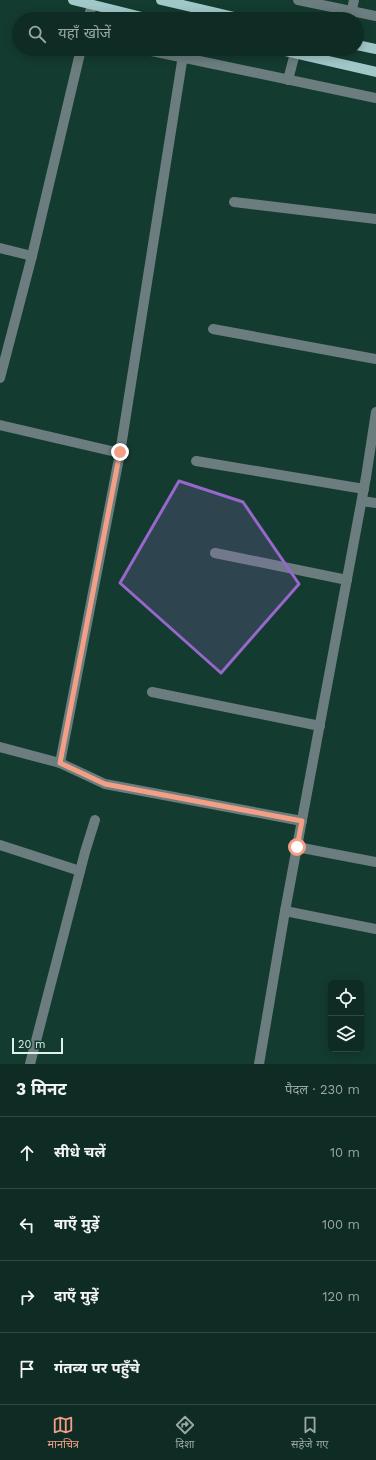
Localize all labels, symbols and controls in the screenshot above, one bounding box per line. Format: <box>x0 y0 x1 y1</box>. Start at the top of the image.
search box <box>12 12 364 56</box>
icon: search <box>26 23 48 45</box>
text: यहाँ खोजें <box>58 24 111 42</box>
route end <box>111 443 129 461</box>
route start <box>288 838 306 856</box>
map controls <box>328 980 364 1052</box>
button: locate <box>328 980 364 1016</box>
button: layers <box>328 1016 364 1052</box>
scale bar <box>12 1036 63 1055</box>
text: 20 m <box>18 1038 46 1051</box>
text: 3 मिनट <box>16 1079 67 1099</box>
text: पैदल · 230 m <box>285 1082 360 1097</box>
icon: ahead <box>16 1142 38 1164</box>
text: सीधे चलें <box>54 1143 106 1161</box>
text: 10 m <box>330 1145 360 1160</box>
icon: left <box>16 1214 38 1236</box>
text: बाएँ मुड़ें <box>54 1215 99 1233</box>
text: 100 m <box>322 1217 360 1232</box>
icon: right <box>16 1286 38 1308</box>
text: दाएँ मुड़ें <box>54 1287 99 1305</box>
text: 120 m <box>322 1289 360 1304</box>
icon: arrive <box>16 1358 38 1380</box>
text: गंतव्य पर पहुँचे <box>54 1359 140 1377</box>
tab: मानचित्र <box>48 1414 79 1452</box>
tab: दिशा <box>174 1414 196 1452</box>
tab: सहेजे गए <box>291 1414 328 1452</box>

